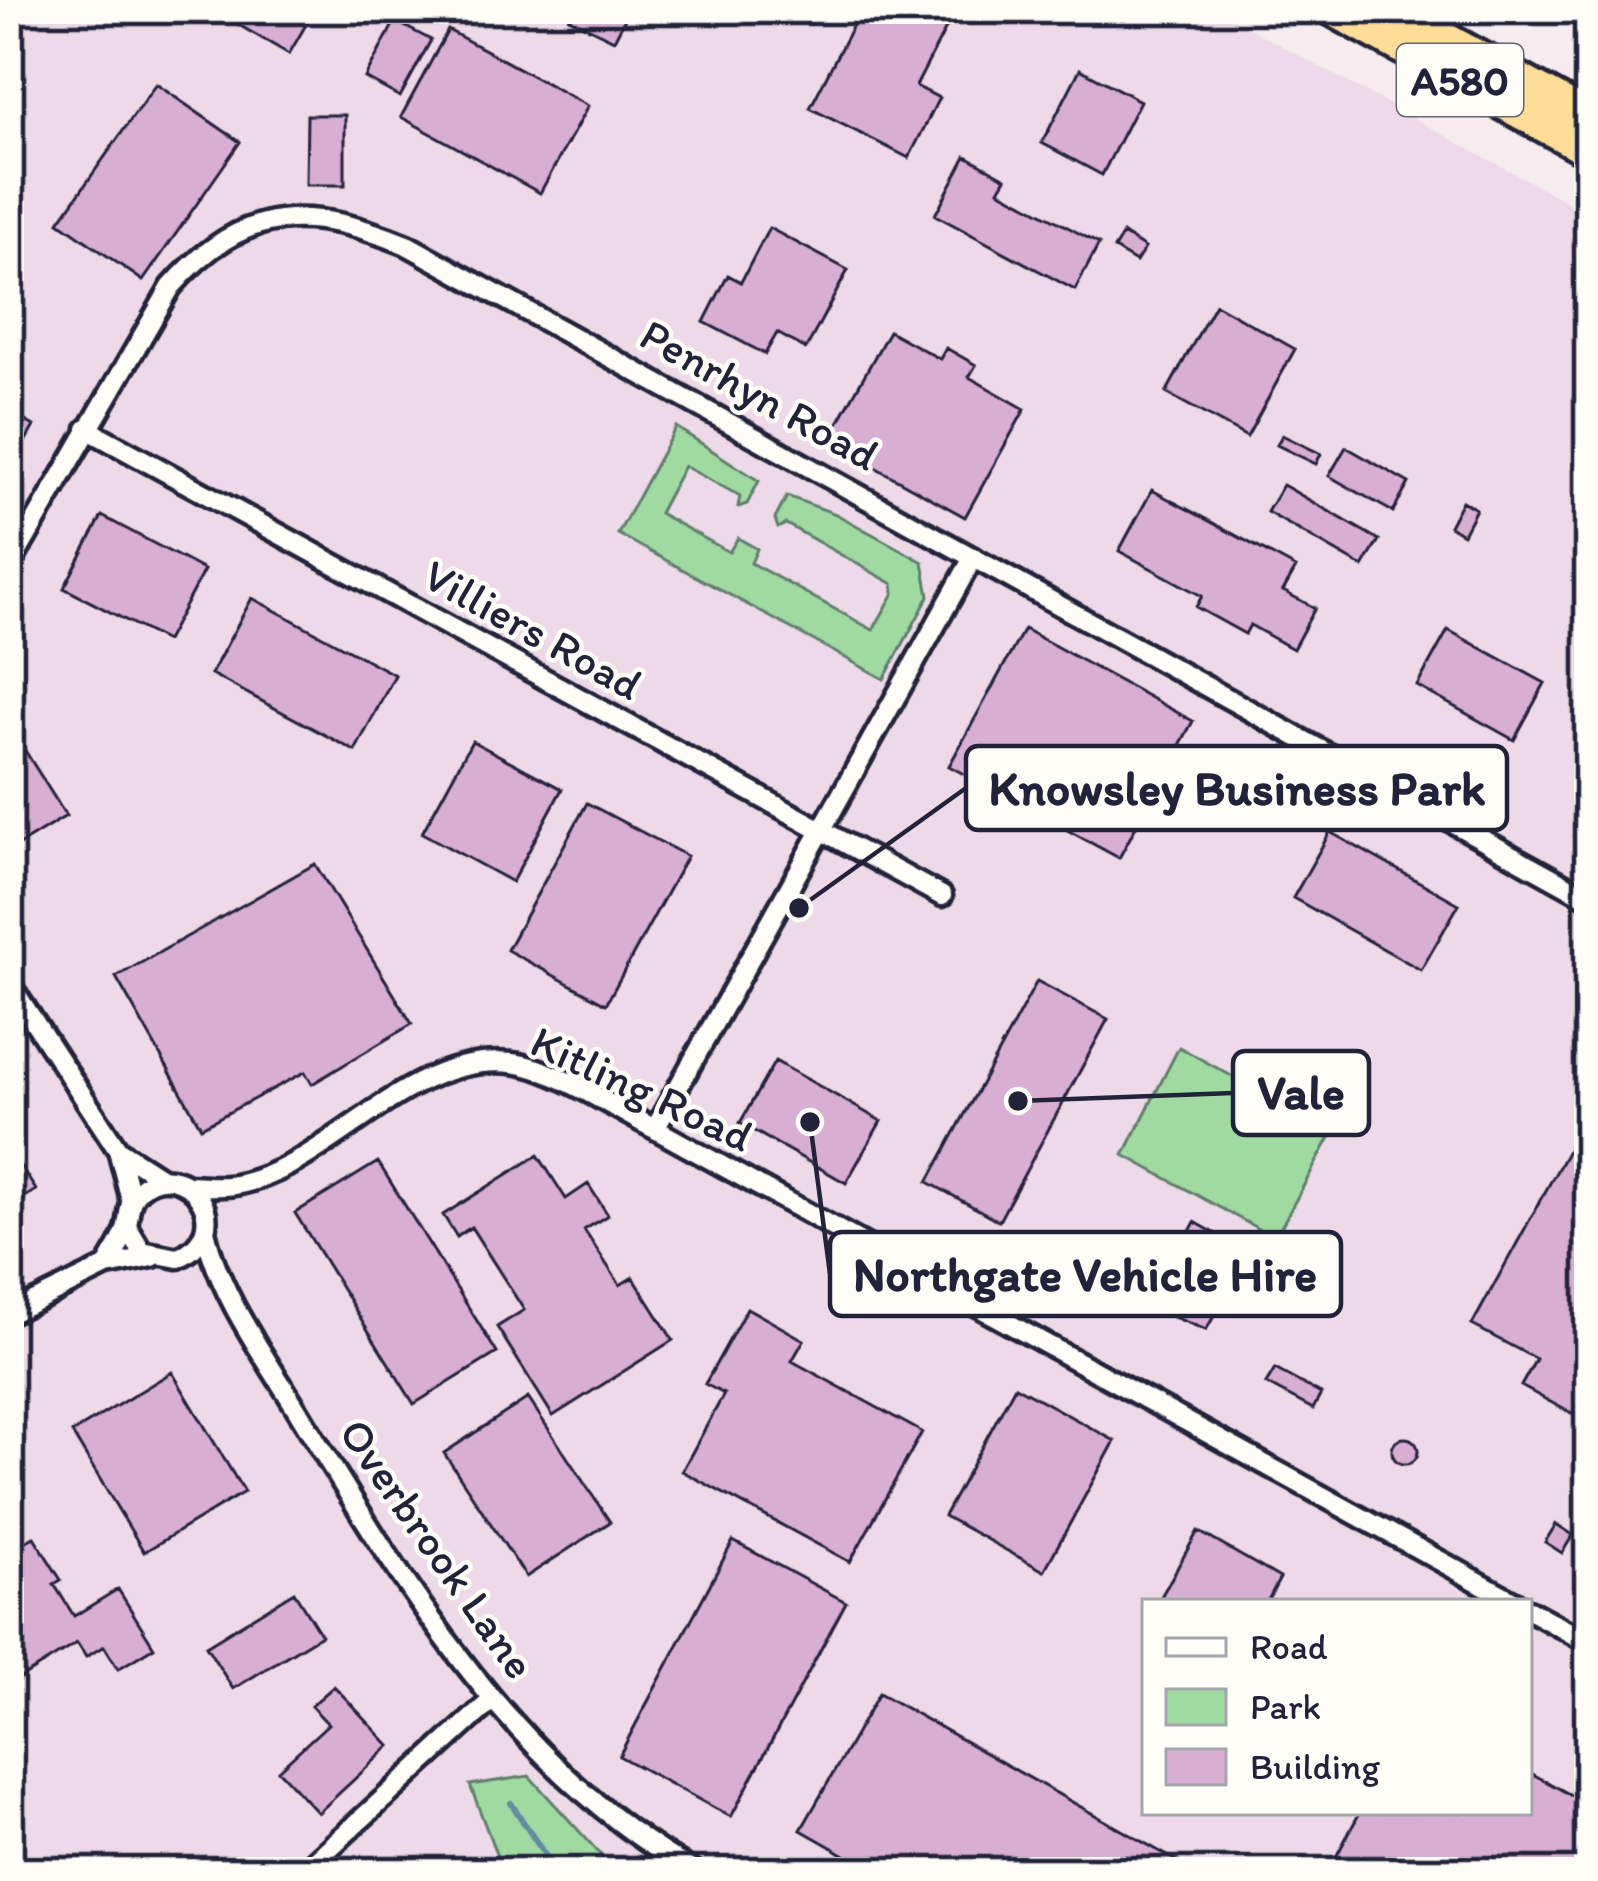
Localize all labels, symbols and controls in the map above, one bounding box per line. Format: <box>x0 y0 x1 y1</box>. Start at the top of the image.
road number: A580 <box>1397 44 1523 116</box>
street label: Penrhyn Road <box>631 306 889 482</box>
street label: Villiers Road <box>415 547 651 711</box>
callout: Knowsley Business Park <box>966 746 1507 830</box>
text: Knowsley Business Park <box>989 759 1485 817</box>
street label: Kitling Road <box>523 1013 761 1163</box>
callout: Vale <box>1233 1051 1369 1135</box>
text: Vale <box>1257 1063 1345 1121</box>
callout: Northgate Vehicle Hire <box>830 1232 1341 1316</box>
text: Northgate Vehicle Hire <box>853 1245 1317 1303</box>
street label: Overbrook Lane <box>328 1408 548 1688</box>
legend <box>1142 1599 1532 1815</box>
text: Road <box>1250 1625 1328 1668</box>
text: Park <box>1250 1685 1321 1728</box>
text: Building <box>1250 1745 1380 1788</box>

